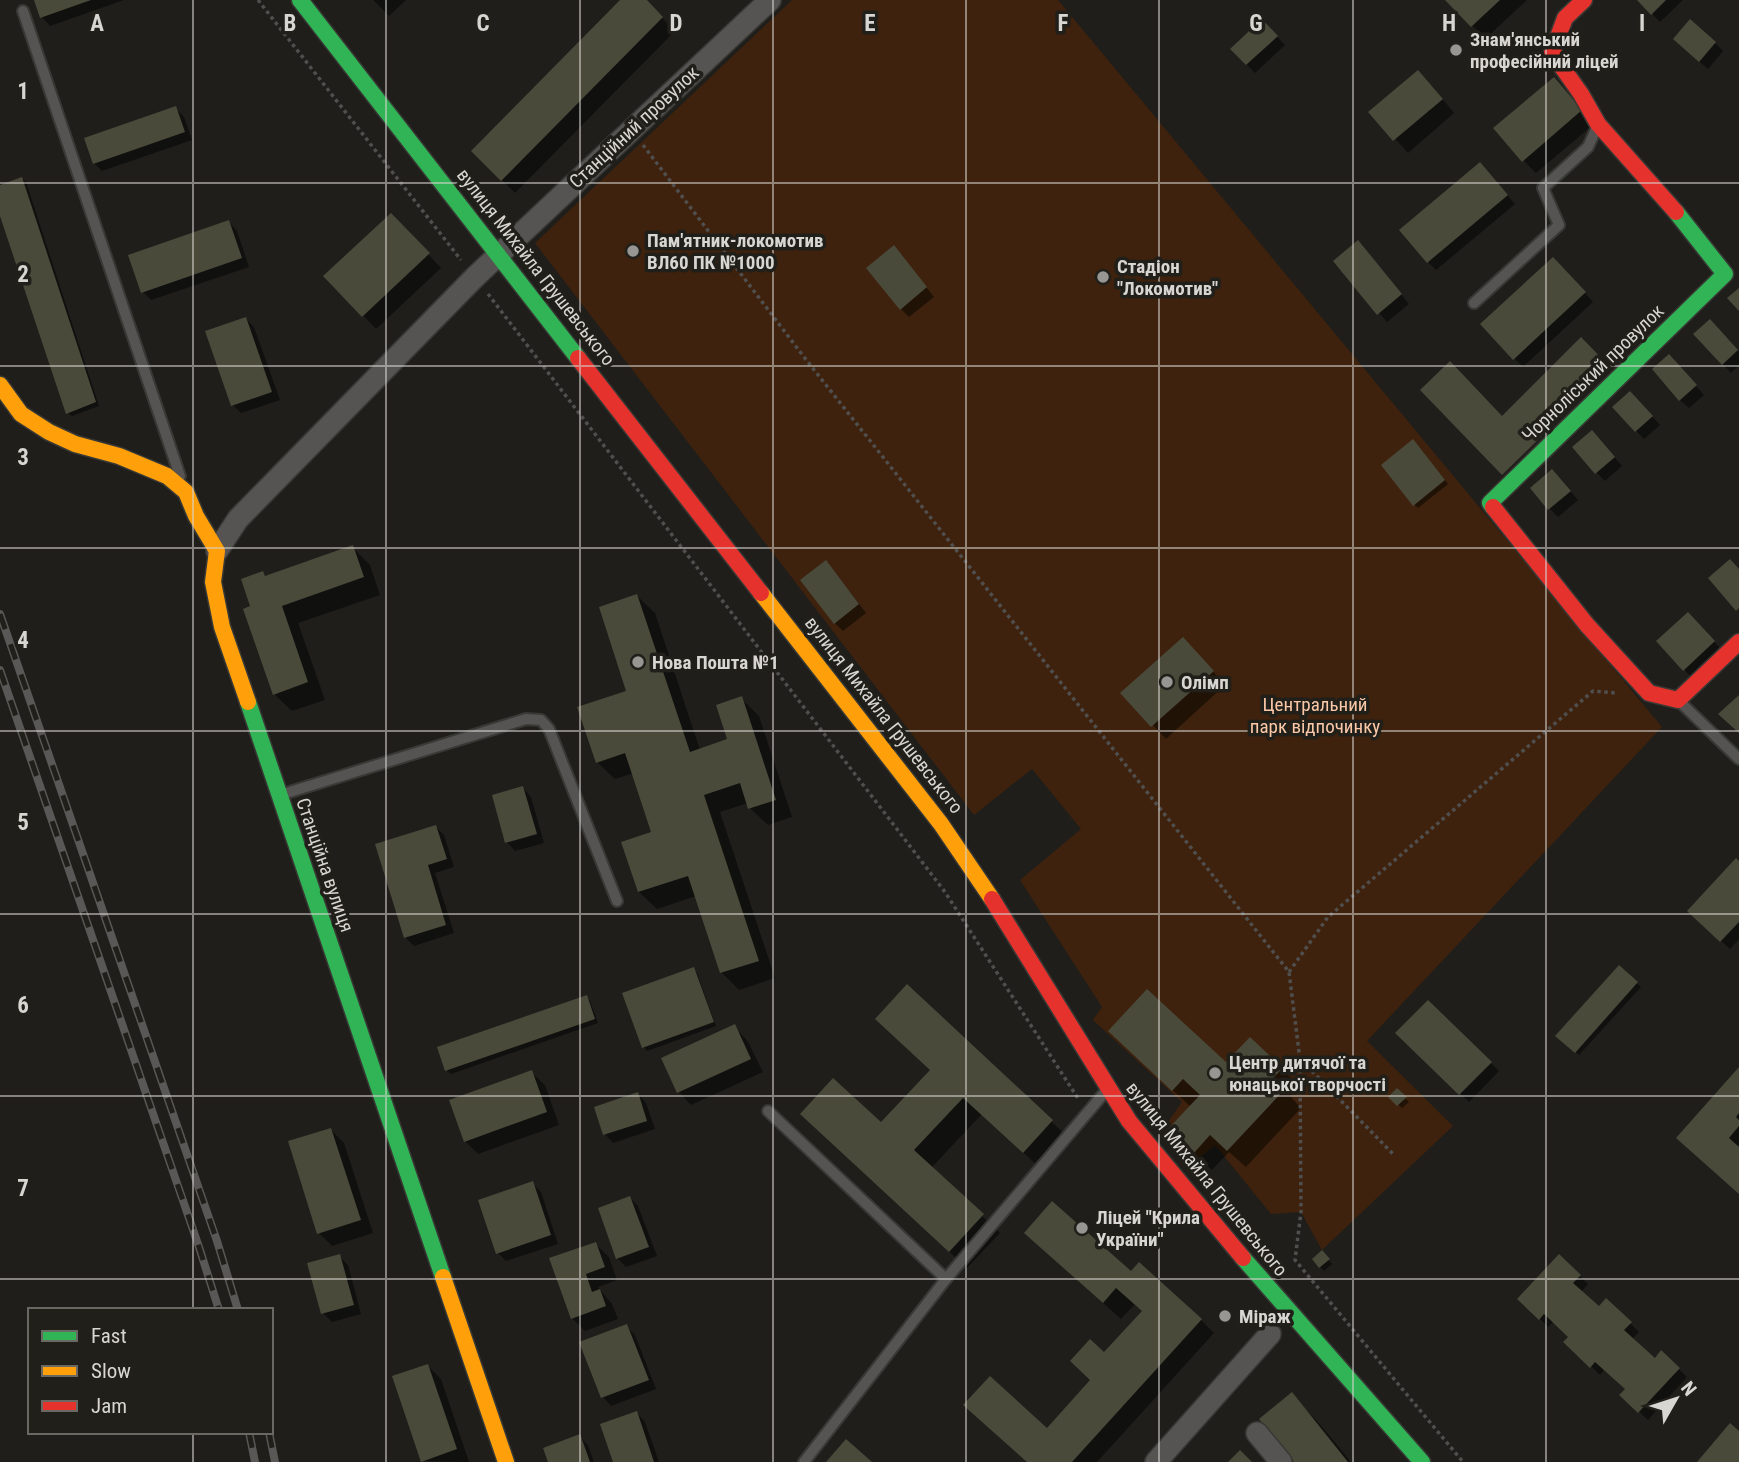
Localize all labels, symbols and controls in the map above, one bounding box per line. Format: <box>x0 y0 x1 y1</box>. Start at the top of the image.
text: A <box>90 10 104 37</box>
text: B <box>284 10 296 37</box>
text: C <box>476 10 490 37</box>
text: D <box>670 10 683 37</box>
text: E <box>864 10 876 37</box>
text: F <box>1058 10 1069 37</box>
text: G <box>1249 10 1263 37</box>
text: H <box>1442 10 1456 37</box>
text: I <box>1639 10 1645 37</box>
place label: Знам'янський професійний ліцей <box>1470 28 1619 73</box>
marker: Знам'янський професійний ліцей <box>1448 42 1464 58</box>
street label: Станційний провулок <box>564 61 704 193</box>
text: 1 <box>17 78 29 105</box>
street label: вулиця Михайла Грушевського <box>452 164 620 370</box>
place label: Пам'ятник-локомотив ВЛ60 ПК №1000 <box>647 229 824 274</box>
marker: Пам'ятник-локомотив ВЛ60 ПК №1000 <box>625 243 641 259</box>
place label: Стадіон "Локомотив" <box>1117 255 1218 300</box>
text: 2 <box>17 261 29 288</box>
marker: Стадіон "Локомотив" <box>1095 269 1111 285</box>
street label: Чорноліський провулок <box>1517 299 1669 447</box>
text: 3 <box>17 444 29 471</box>
street label: вулиця Михайла Грушевського <box>800 612 968 818</box>
text: 4 <box>17 627 29 654</box>
place label: Нова Пошта №1 <box>652 651 779 674</box>
marker: Нова Пошта №1 <box>630 654 646 670</box>
place label: Олімп <box>1181 671 1229 694</box>
marker: Олімп <box>1159 674 1175 690</box>
park label: Центральний парк відпочинку <box>1250 693 1380 738</box>
street label: Станційна вулиця <box>291 795 359 935</box>
text: 5 <box>17 809 29 836</box>
text: 6 <box>17 992 29 1019</box>
place label: Центр дитячої та юнацької творчості <box>1229 1051 1386 1096</box>
marker: Центр дитячої та юнацької творчості <box>1207 1065 1223 1081</box>
street label: вулиця Михайла Грушевського <box>1121 1077 1293 1281</box>
text: 7 <box>17 1175 29 1202</box>
place label: Ліцей "Крила України" <box>1096 1206 1200 1251</box>
marker: Ліцей "Крила України" <box>1074 1220 1090 1236</box>
place label: Міраж <box>1239 1305 1291 1328</box>
legend <box>28 1308 273 1434</box>
marker: Міраж <box>1217 1308 1233 1324</box>
text: Fast <box>91 1324 127 1348</box>
text: Slow <box>91 1359 131 1383</box>
north arrow <box>1641 1364 1711 1434</box>
text: N <box>1676 1377 1701 1400</box>
text: Jam <box>91 1394 127 1418</box>

